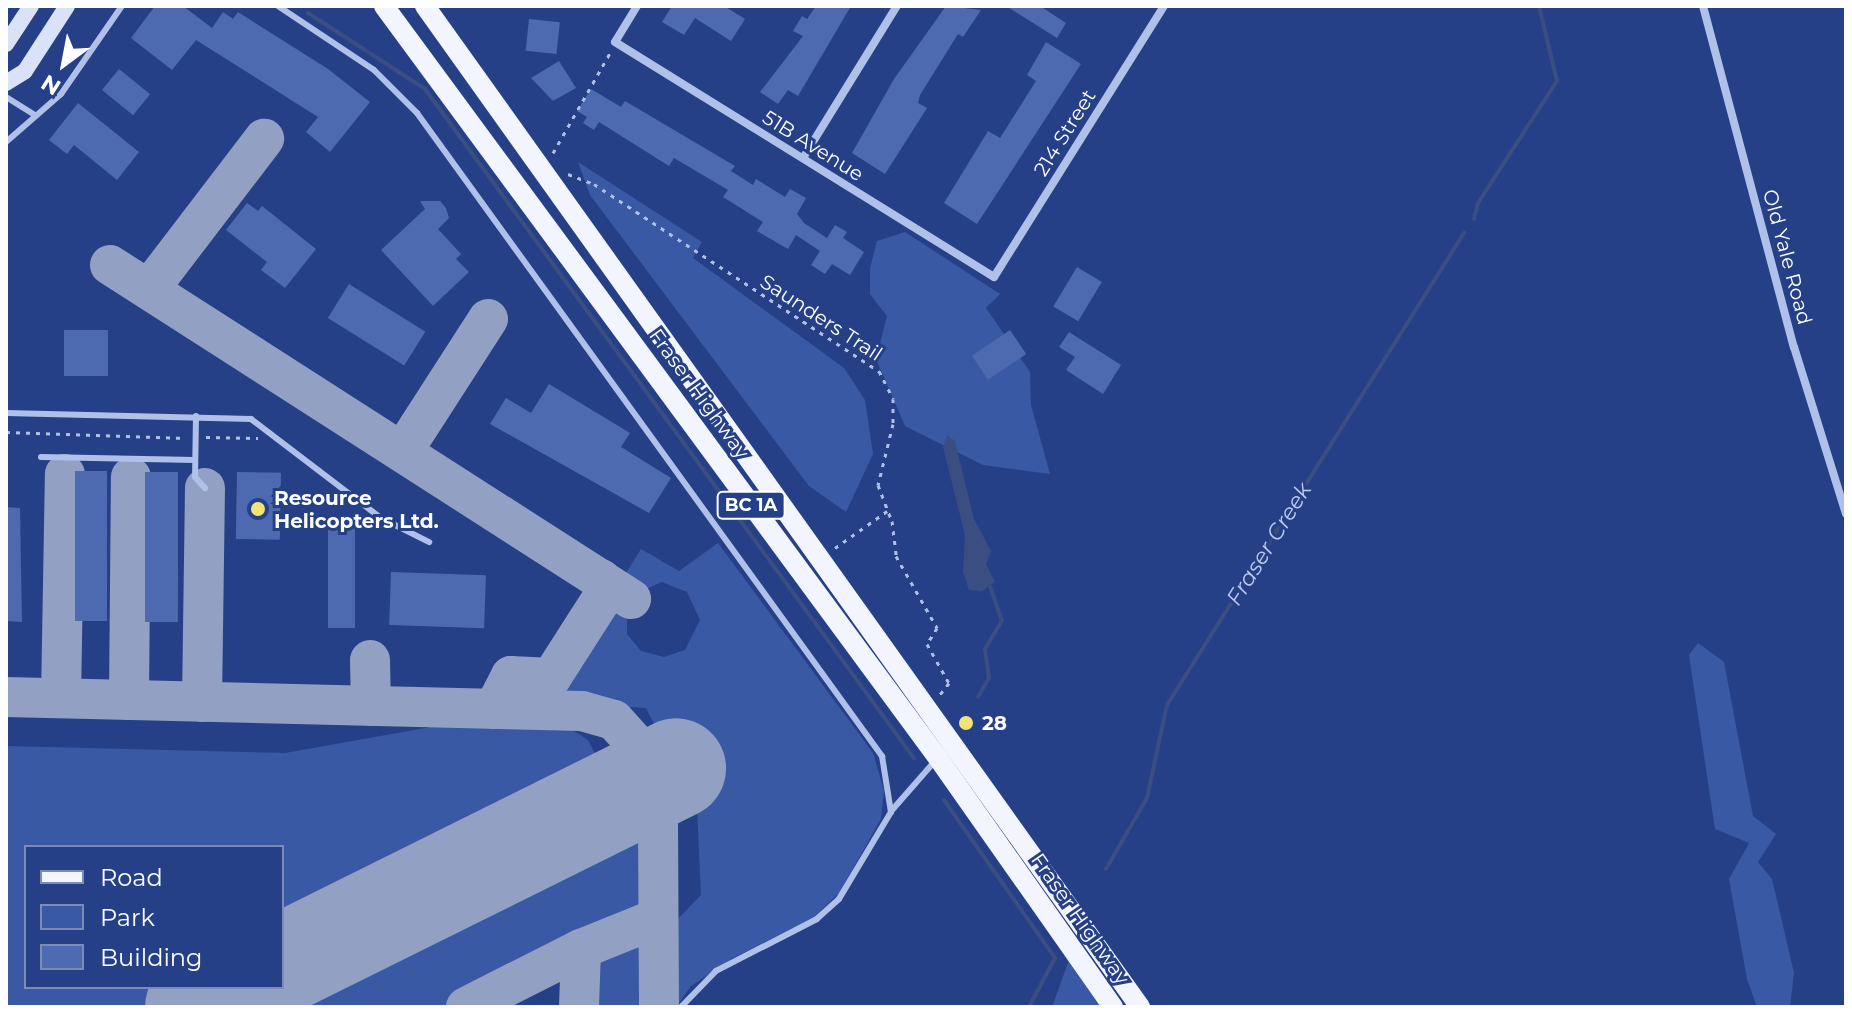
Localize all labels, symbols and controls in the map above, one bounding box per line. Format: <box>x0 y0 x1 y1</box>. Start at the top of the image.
north arrow <box>24 24 104 104</box>
text: N <box>36 69 66 101</box>
street label: 214 Street <box>1029 85 1101 181</box>
street label: 51B Avenue <box>758 106 868 186</box>
street label: Old Yale Road <box>1757 187 1817 327</box>
street label: Saunders Trail <box>755 270 887 366</box>
street label: Fraser Highway <box>644 324 754 464</box>
water label: Fraser Creek <box>1221 478 1317 610</box>
place label: Resource Helicopters Ltd. <box>274 486 439 533</box>
road number: BC 1A <box>715 491 787 519</box>
marker: Resource Helicopters Ltd. <box>249 500 267 518</box>
place label: 28 <box>982 711 1007 735</box>
marker: 28 <box>957 714 975 732</box>
legend <box>24 845 284 989</box>
street label: Fraser Highway <box>1026 849 1134 989</box>
text: Road <box>100 863 163 892</box>
text: Park <box>100 903 155 932</box>
text: Building <box>100 943 203 972</box>

